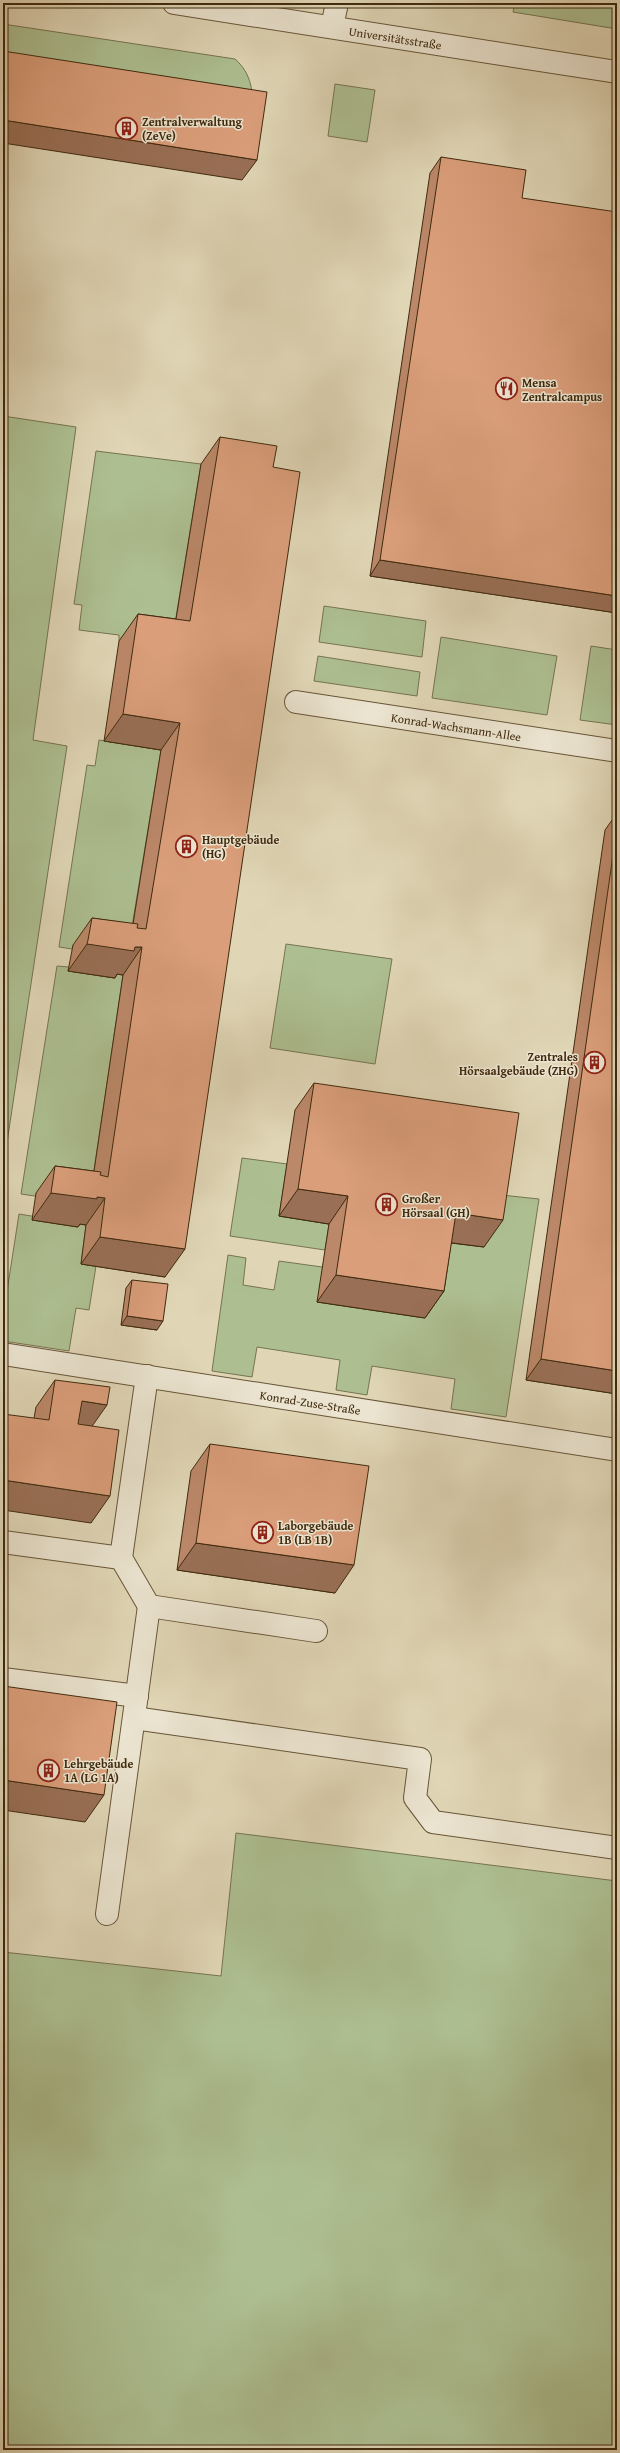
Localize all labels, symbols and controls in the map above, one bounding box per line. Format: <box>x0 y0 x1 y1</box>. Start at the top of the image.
street label: Universitätsstraße <box>348 22 443 53</box>
place label: Zentralverwaltung (ZeVe) <box>142 113 243 144</box>
building icon: Zentralverwaltung (ZeVe) <box>114 115 140 141</box>
place label: Mensa Zentralcampus <box>522 374 602 405</box>
restaurant icon: Mensa Zentralcampus <box>494 376 520 402</box>
street label: Konrad-Wachsmann-Allee <box>390 708 523 745</box>
place label: Hauptgebäude (HG) <box>202 831 279 862</box>
building icon: Hauptgebäude (HG) <box>174 833 200 859</box>
place label: Zentrales Hörsaalgebäude (ZHG) <box>459 1048 578 1079</box>
building icon: Zentrales Hörsaalgebäude (ZHG) <box>581 1050 607 1076</box>
place label: Großer Hörsaal (GH) <box>402 1190 470 1221</box>
building icon: Großer Hörsaal (GH) <box>373 1192 399 1218</box>
street label: Konrad-Zuse-Straße <box>259 1386 362 1418</box>
place label: Laborgebäude 1B (LB 1B) <box>278 1517 354 1548</box>
building icon: Laborgebäude 1B (LB 1B) <box>250 1519 276 1545</box>
place label: Lehrgebäude 1A (LG 1A) <box>64 1755 133 1786</box>
building icon: Lehrgebäude 1A (LG 1A) <box>35 1757 61 1783</box>

